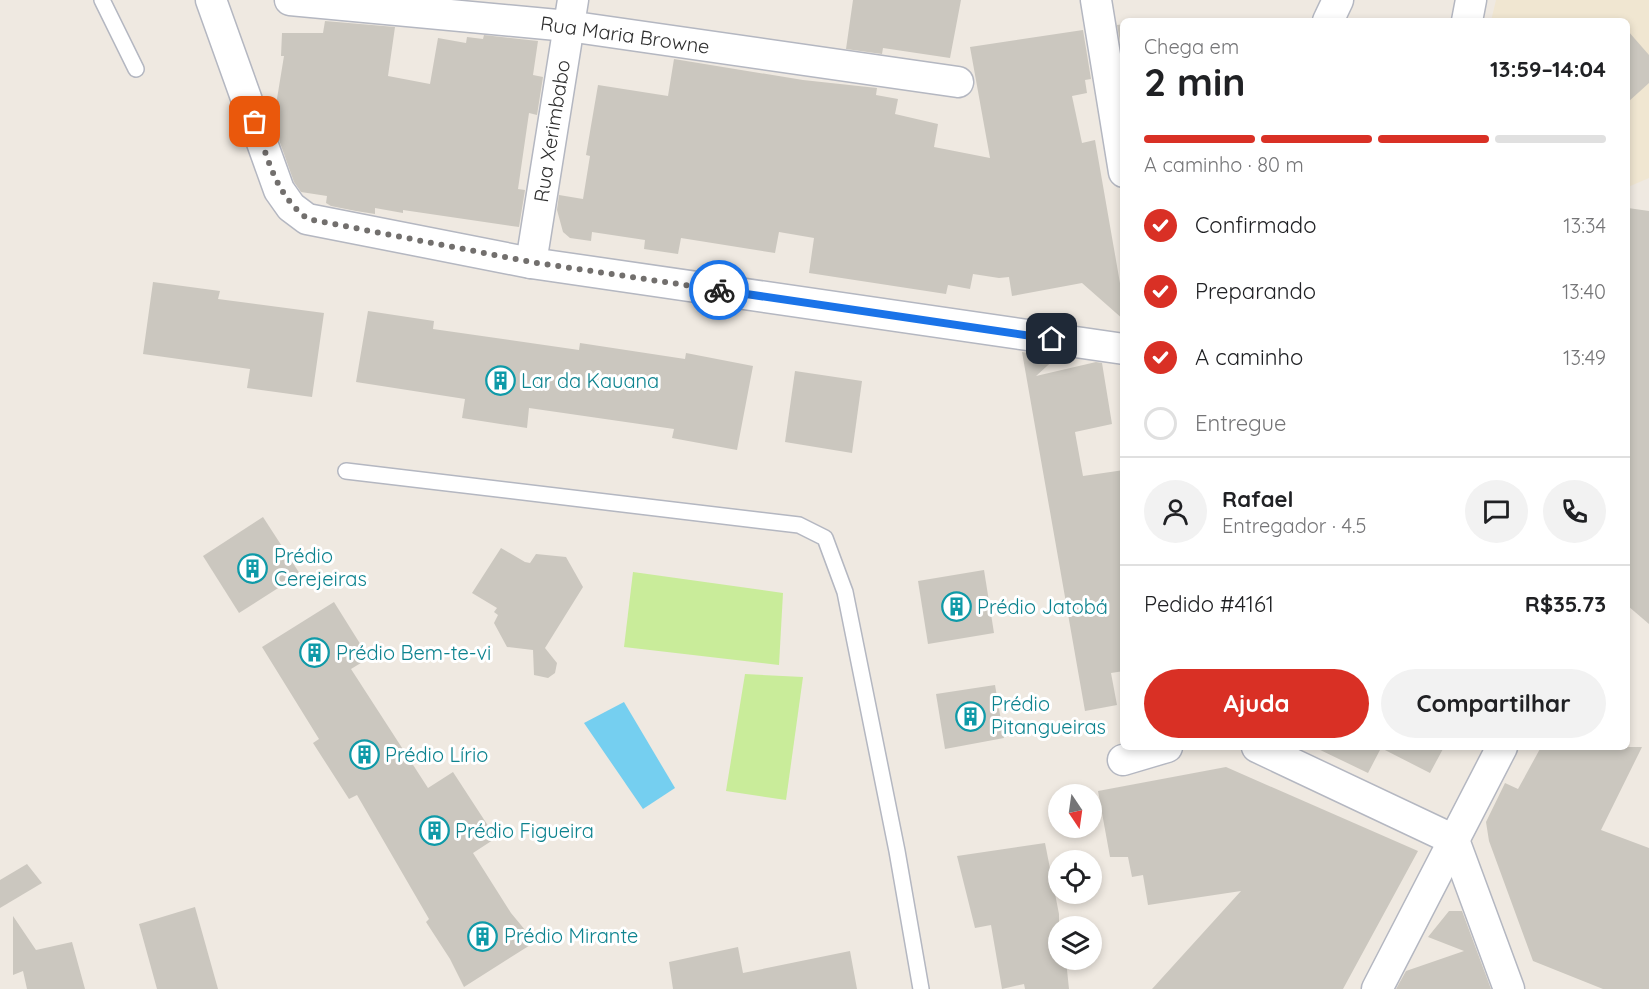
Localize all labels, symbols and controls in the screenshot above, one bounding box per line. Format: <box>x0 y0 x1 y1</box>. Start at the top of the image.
street label: Rua Maria Browne <box>539 10 711 59</box>
text: Chega em <box>1144 34 1239 59</box>
text: 13:59–14:04 <box>1490 55 1606 83</box>
text: 2 min <box>1144 57 1246 106</box>
street label: Rua Xerimbabo <box>528 58 575 204</box>
pin <box>229 96 280 147</box>
icon: bag <box>238 105 271 138</box>
text: A caminho · 80 m <box>1144 152 1304 177</box>
icon: check <box>1144 209 1177 242</box>
text: Confirmado <box>1195 211 1316 239</box>
text: 13:34 <box>1563 213 1606 238</box>
courier <box>689 260 749 320</box>
icon: bike <box>703 274 736 307</box>
icon: check <box>1144 275 1177 308</box>
text: Preparando <box>1195 277 1316 305</box>
text: 13:40 <box>1562 279 1606 304</box>
pin <box>1026 313 1077 364</box>
icon: home <box>1035 322 1068 355</box>
icon: check <box>1144 341 1177 374</box>
text: A caminho <box>1195 343 1303 371</box>
text: 13:49 <box>1563 345 1606 370</box>
building icon: Lar da Kauana <box>484 365 516 397</box>
place label: Lar da Kauana <box>521 368 659 393</box>
text: Entregue <box>1195 409 1286 437</box>
button: person <box>1144 480 1207 543</box>
button: chat <box>1465 480 1528 543</box>
button: phone <box>1543 480 1606 543</box>
text: Rafael <box>1222 485 1293 513</box>
text: Entregador · 4.5 <box>1222 513 1366 538</box>
place label: Prédio Cerejeiras <box>274 543 367 591</box>
building icon: Prédio Cerejeiras <box>237 552 269 584</box>
text: Pedido #4161 <box>1144 590 1274 618</box>
text: R$35.73 <box>1525 590 1606 618</box>
building icon: Prédio Jatobá <box>940 591 972 623</box>
place label: Prédio Jatobá <box>977 594 1108 619</box>
building icon: Prédio Bem-te-vi <box>299 637 331 669</box>
place label: Prédio Bem-te-vi <box>336 640 491 665</box>
button: Ajuda <box>1144 669 1369 738</box>
button: Compartilhar <box>1381 669 1606 738</box>
place label: Prédio Pitangueiras <box>991 691 1106 739</box>
building icon: Prédio Pitangueiras <box>954 700 986 732</box>
building icon: Prédio Lírio <box>348 739 380 771</box>
place label: Prédio Lírio <box>385 742 488 767</box>
north arrow <box>1048 784 1102 838</box>
map controls <box>1048 784 1102 970</box>
building icon: Prédio Figueira <box>418 815 450 847</box>
place label: Prédio Figueira <box>455 818 594 843</box>
button: locate <box>1048 850 1102 904</box>
button: layers <box>1048 916 1102 970</box>
building icon: Prédio Mirante <box>467 920 499 952</box>
place label: Prédio Mirante <box>504 923 638 948</box>

